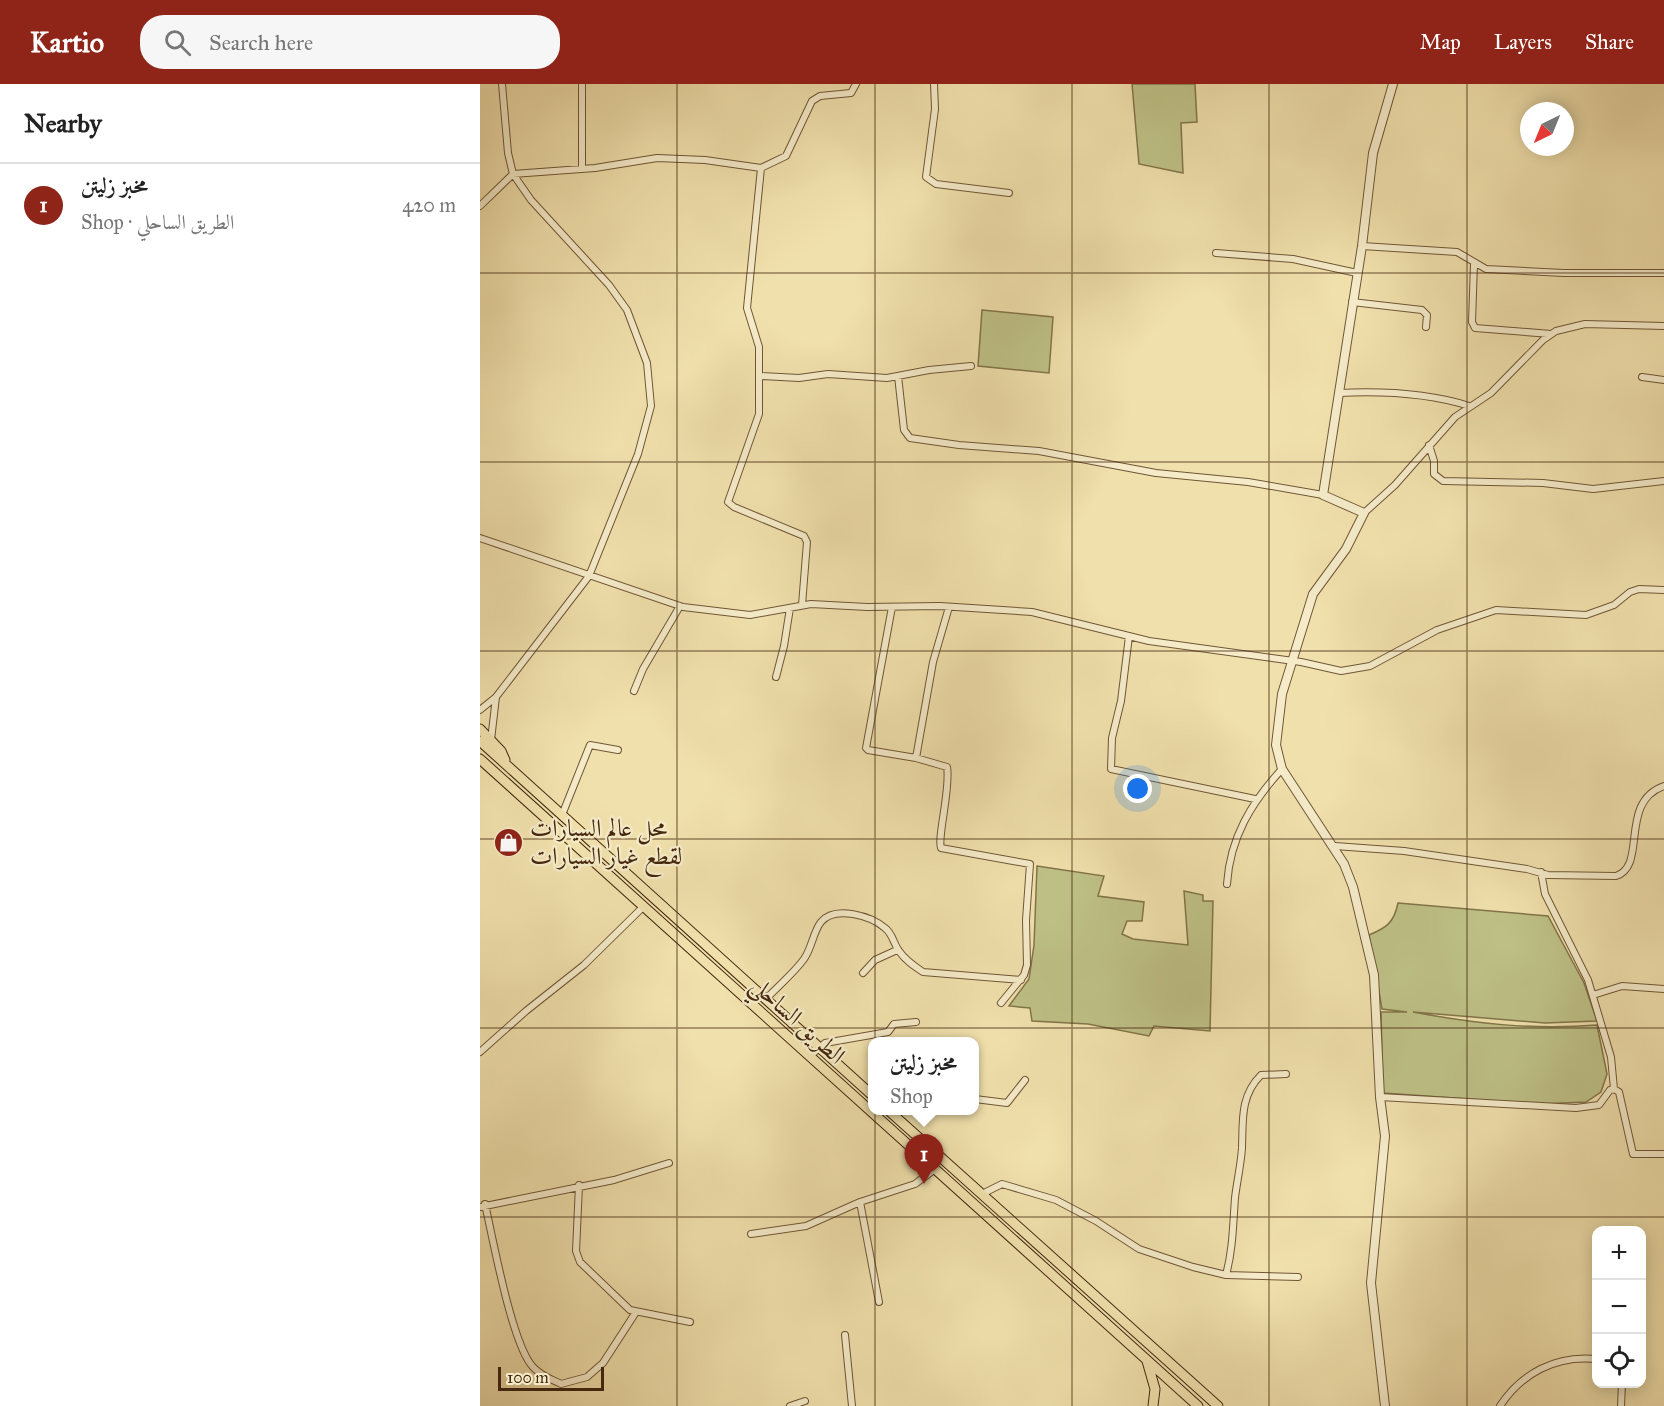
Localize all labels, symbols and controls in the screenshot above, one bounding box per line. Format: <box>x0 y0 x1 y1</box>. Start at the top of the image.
search box <box>140 15 560 69</box>
text: Kartio <box>30 25 104 60</box>
icon: search <box>161 26 194 59</box>
text: Search here <box>209 29 313 56</box>
text: Map <box>1420 29 1461 55</box>
text: Layers <box>1494 29 1552 55</box>
text: Share <box>1585 29 1634 55</box>
north arrow <box>1520 102 1574 156</box>
text: Nearby <box>24 107 102 139</box>
text: مخبز زليتن <box>81 172 148 199</box>
text: 1 <box>40 193 47 217</box>
text: 420 m <box>402 193 456 217</box>
text: Shop · الطريق الساحلي <box>81 210 234 234</box>
your location <box>1123 774 1152 803</box>
place label: محل عالم السيارات لقطع غيار السيارات <box>530 813 682 878</box>
shop icon: محل عالم السيارات لقطع غيار السيارات <box>493 826 525 858</box>
street label: الطريق الساحلي <box>739 970 852 1076</box>
popup <box>868 1037 979 1115</box>
text: مخبز زليتن <box>890 1049 957 1076</box>
text: Shop <box>890 1084 933 1108</box>
pin: 1 <box>904 1134 944 1184</box>
map controls <box>1592 1226 1646 1388</box>
button: + <box>1592 1226 1646 1280</box>
button: − <box>1592 1280 1646 1334</box>
button: locate <box>1592 1334 1646 1388</box>
scale bar <box>498 1364 604 1392</box>
text: 100 m <box>507 1368 549 1387</box>

